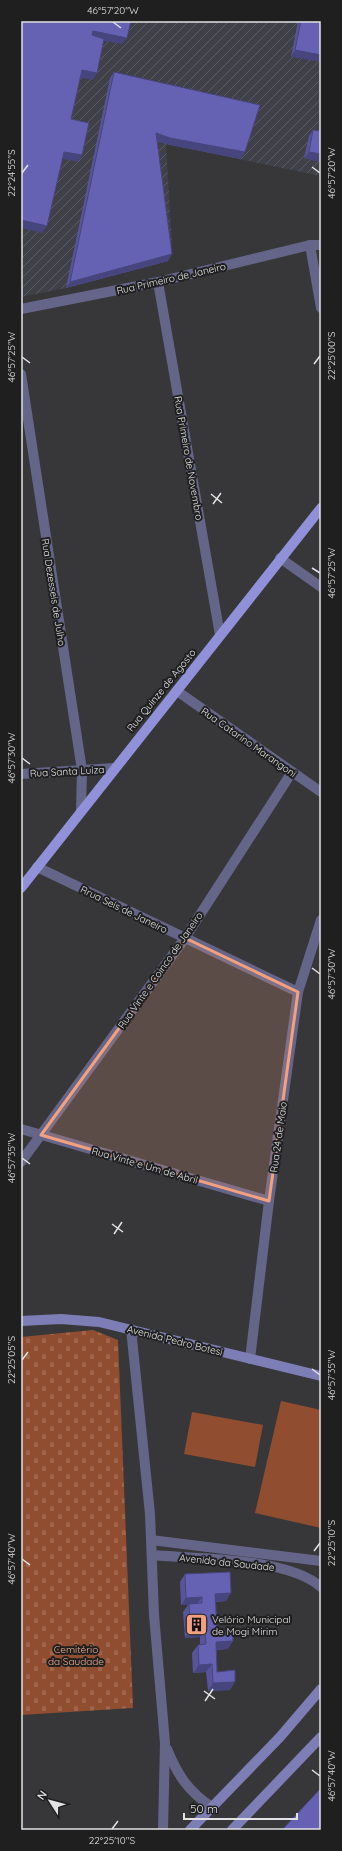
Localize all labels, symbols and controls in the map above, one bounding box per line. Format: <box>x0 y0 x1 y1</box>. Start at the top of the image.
text: 46°57'20"W <box>87 4 139 17</box>
text: 46°57'20"W <box>325 147 338 199</box>
text: 22°24'55"S <box>5 149 18 197</box>
street label: Rua Primeiro de Janeiro <box>115 260 227 297</box>
text: 46°57'25"W <box>5 331 18 382</box>
text: 22°25'00"S <box>325 331 338 380</box>
street label: Rua Primeiro de Novembro <box>171 395 206 521</box>
street label: Rua Dezesseis de Julho <box>39 537 68 647</box>
text: 46°57'25"W <box>325 547 338 598</box>
street label: Rua Quinze de Agosto <box>124 646 199 734</box>
street label: Rua Catarino Marangoni <box>198 705 299 780</box>
text: 46°57'30"W <box>5 732 18 784</box>
street label: Rua Santa Luiza <box>29 763 105 780</box>
street label: Rrua Seis de Janeiro <box>78 883 169 936</box>
street label: Rua Vinte e Coinco de Janeiro <box>115 909 206 1031</box>
text: 46°57'30"W <box>325 948 338 1000</box>
street label: Rua 24 de Maio <box>267 1101 290 1173</box>
text: 46°57'35"W <box>5 1132 18 1183</box>
street label: Rua Vinte e Um de Abril <box>90 1144 200 1187</box>
street label: Avenida Pedro Botesi <box>126 1322 224 1359</box>
text: 22°25'05"S <box>5 1336 18 1384</box>
text: 46°57'35"W <box>325 1349 338 1400</box>
text: 22°25'10"S <box>325 1519 338 1566</box>
text: 46°57'40"W <box>5 1533 18 1585</box>
street label: Avenida da Saudade <box>179 1551 276 1574</box>
building icon: Velório Municipal de Mogi Mirim <box>184 1612 210 1638</box>
place label: Velório Municipal de Mogi Mirim <box>212 1613 291 1638</box>
park label: Cemitério da Saudade <box>48 1643 104 1668</box>
text: 46°57'40"W <box>325 1750 338 1802</box>
north arrow <box>30 1781 70 1821</box>
text: N <box>34 1788 50 1803</box>
scale bar <box>184 1795 297 1821</box>
text: 50 m <box>190 1801 218 1816</box>
text: 22°25'10"S <box>89 1834 136 1847</box>

